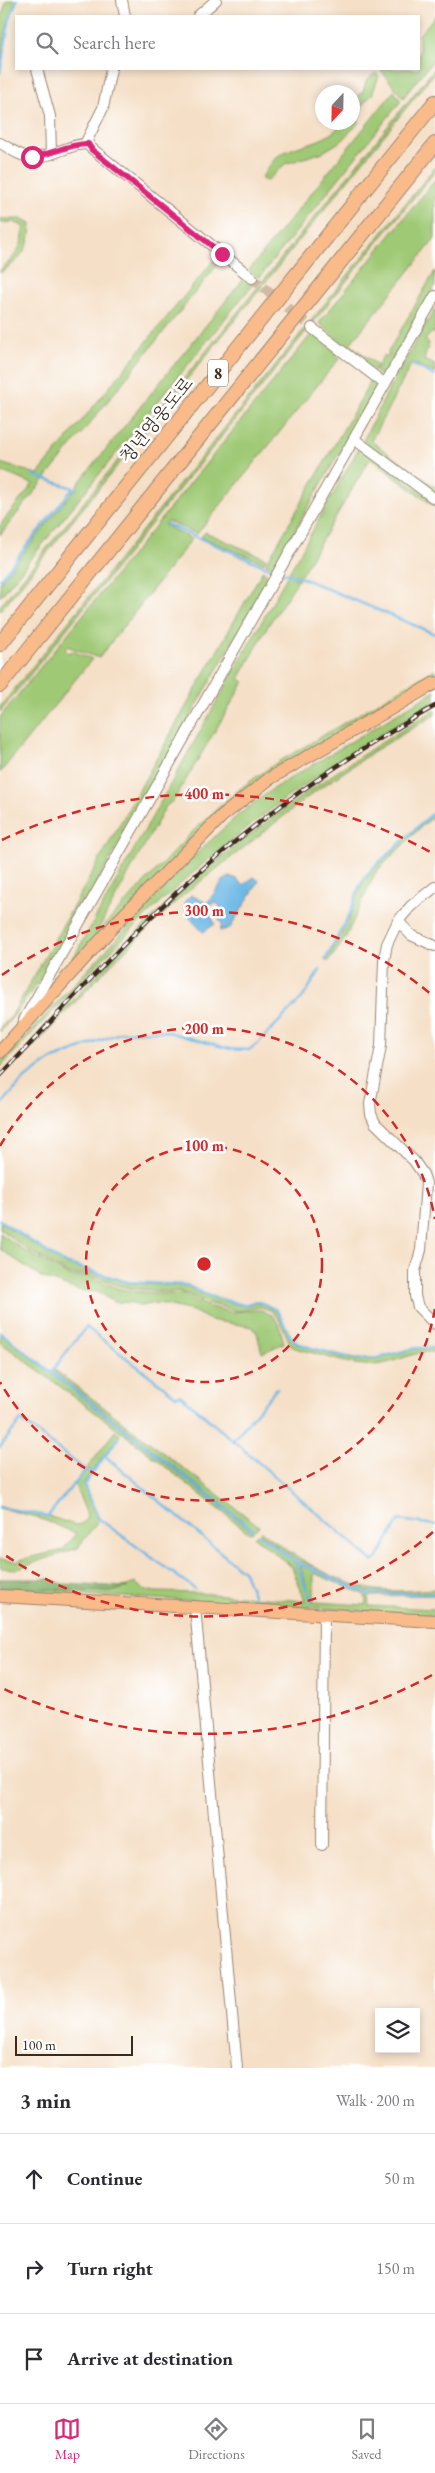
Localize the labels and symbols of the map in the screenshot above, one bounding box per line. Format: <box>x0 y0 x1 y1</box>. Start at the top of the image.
north arrow <box>315 85 360 130</box>
route start <box>21 146 44 169</box>
route end <box>211 243 234 266</box>
road number: 8 <box>208 359 228 386</box>
street label: 청년영웅도로 <box>114 372 198 468</box>
text: 400 m <box>184 784 224 803</box>
text: 300 m <box>184 901 224 920</box>
text: 200 m <box>184 1019 224 1038</box>
text: 100 m <box>184 1136 224 1155</box>
centre of rings <box>195 1255 213 1273</box>
scale bar <box>15 2033 132 2056</box>

